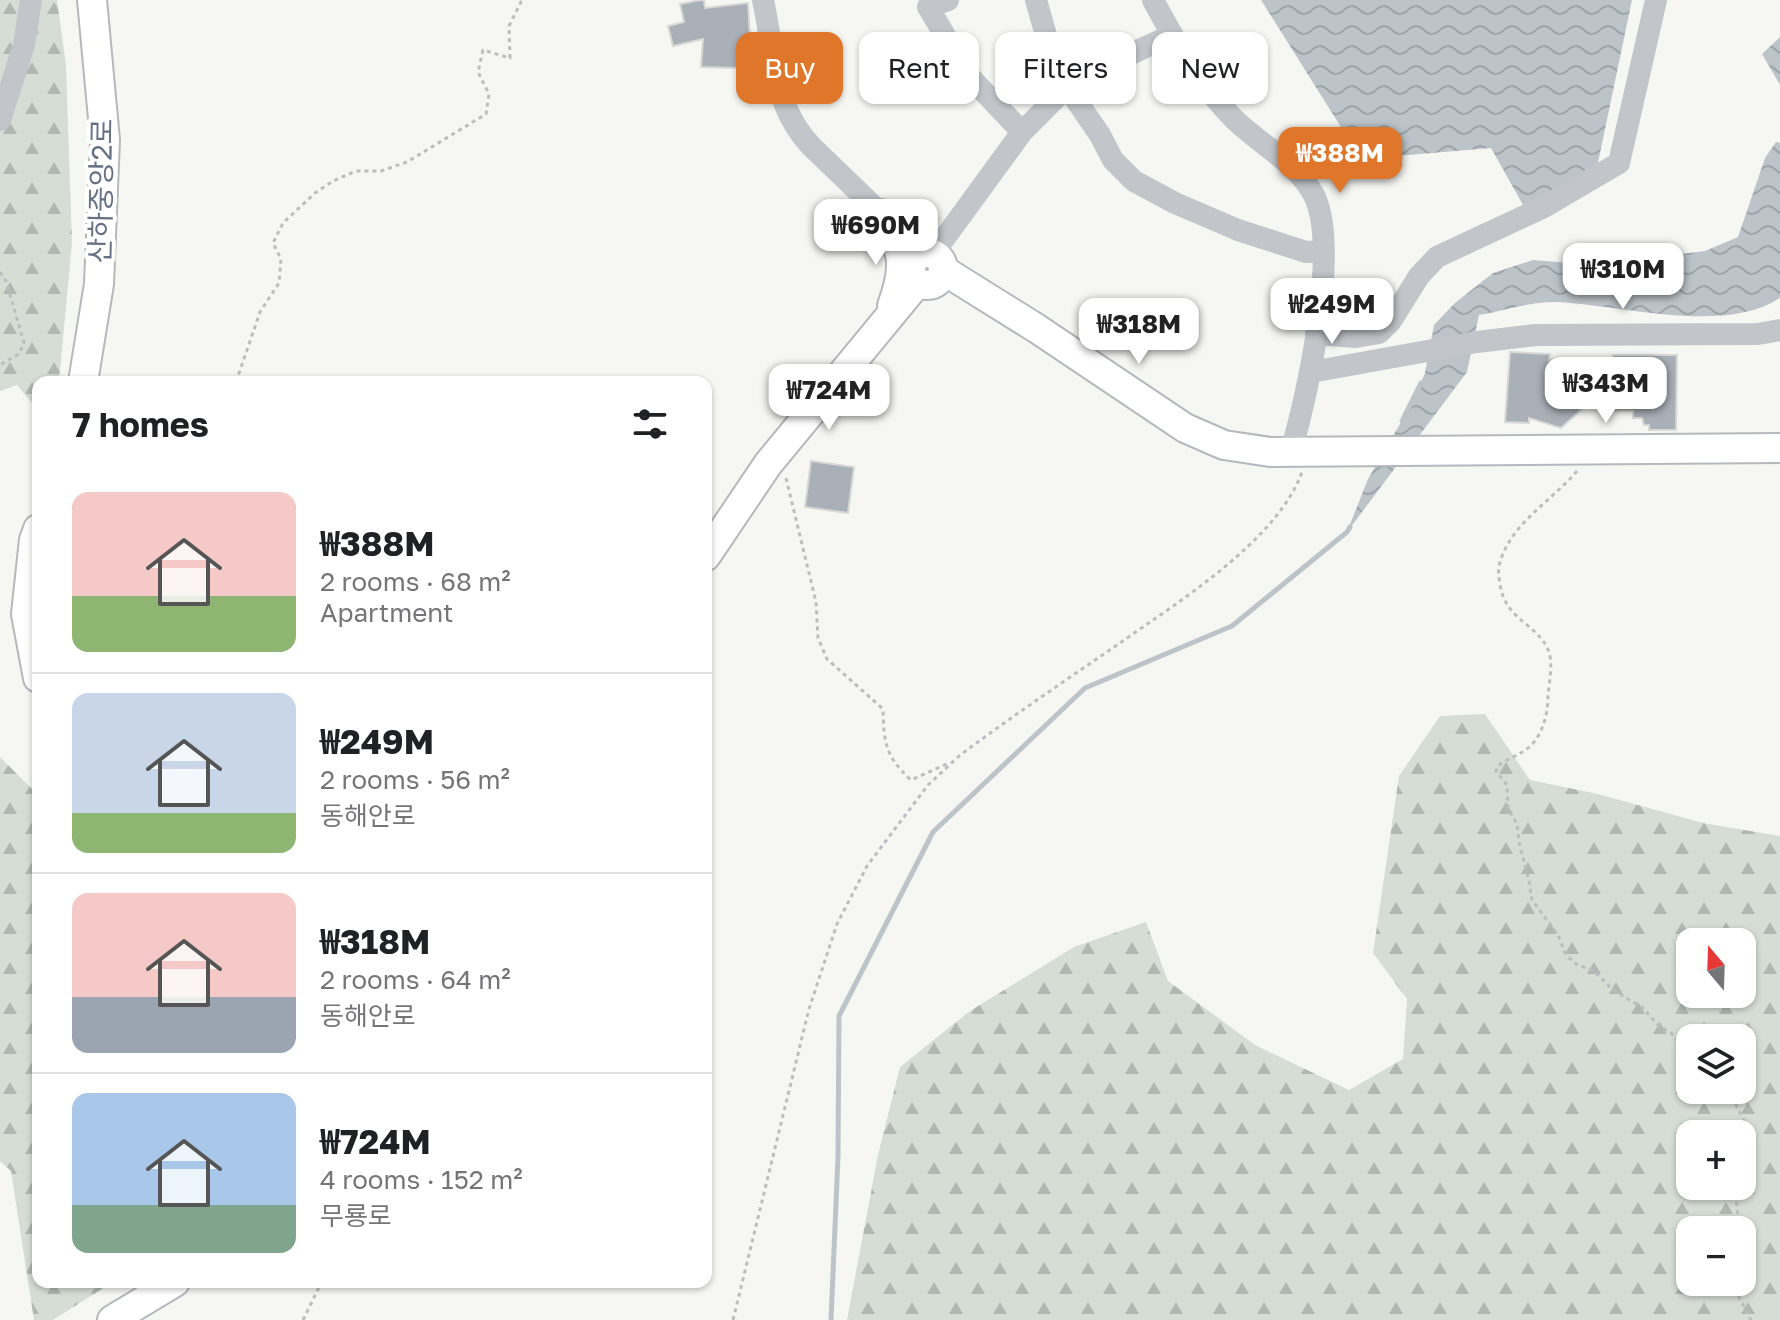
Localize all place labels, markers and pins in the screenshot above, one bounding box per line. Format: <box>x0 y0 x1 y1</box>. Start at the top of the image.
pin: ₩388M <box>1284 127 1396 195</box>
pin: ₩690M <box>820 199 932 267</box>
pin: ₩310M <box>1567 243 1679 311</box>
pin: ₩249M <box>1276 278 1388 346</box>
pin: ₩318M <box>1083 298 1195 366</box>
pin: ₩343M <box>1550 357 1662 425</box>
pin: ₩724M <box>773 364 885 432</box>

